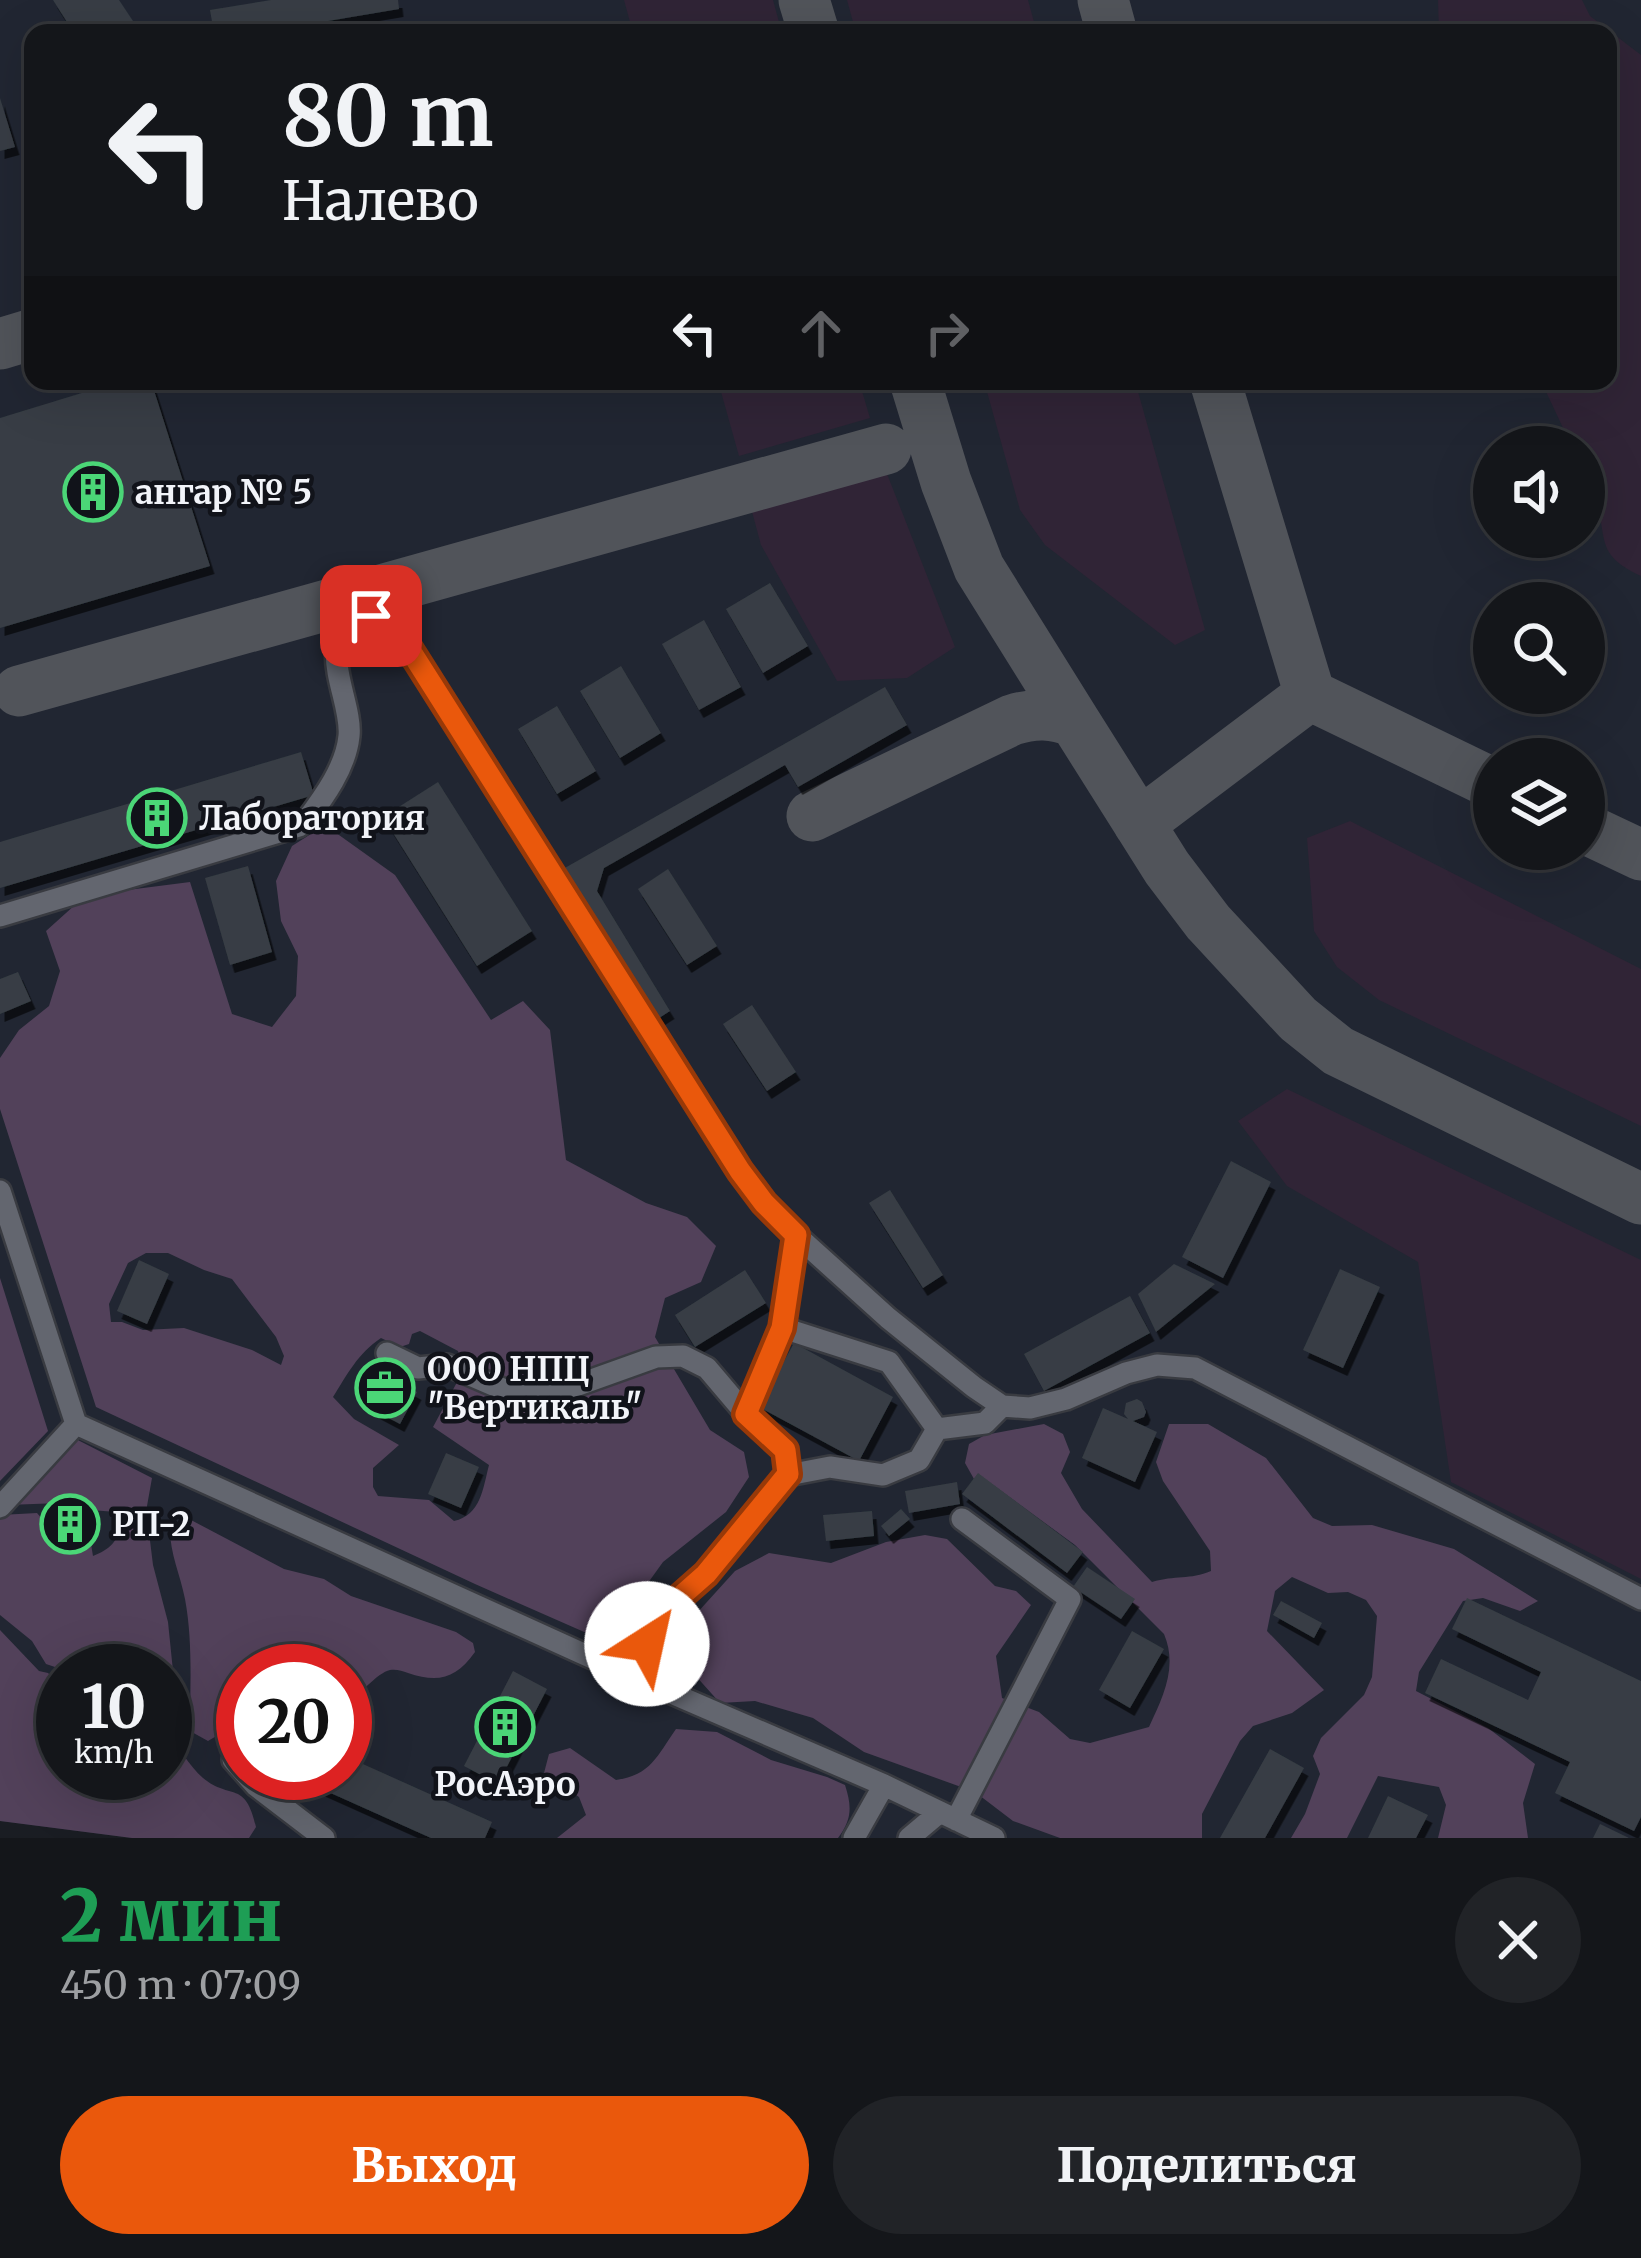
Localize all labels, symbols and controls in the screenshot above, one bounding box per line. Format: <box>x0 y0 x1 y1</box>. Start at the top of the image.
text: 80 m <box>282 63 494 169</box>
icon: left <box>84 72 240 228</box>
text: Налево <box>282 167 479 235</box>
icon: left <box>662 300 728 366</box>
icon: ahead <box>788 300 854 366</box>
icon: right <box>914 300 980 366</box>
map controls <box>1473 426 1605 870</box>
button: sound <box>1473 426 1605 558</box>
building icon: ангар № 5 <box>62 461 124 523</box>
place label: ангар № 5 <box>135 472 312 513</box>
pin <box>320 565 422 667</box>
button: search <box>1473 582 1605 714</box>
icon: arrive <box>338 583 404 649</box>
button: layers <box>1473 738 1605 870</box>
building icon: Лаборатория <box>126 787 188 849</box>
place label: Лаборатория <box>199 798 425 839</box>
place label: ООО НПЦ "Вертикаль" <box>427 1349 642 1428</box>
office icon: ООО НПЦ "Вертикаль" <box>354 1357 416 1419</box>
building icon: РП-2 <box>39 1493 101 1555</box>
place label: РП-2 <box>112 1504 191 1545</box>
position arrow <box>584 1581 710 1707</box>
speed limit sign: 20 <box>216 1644 372 1800</box>
text: 10 <box>81 1669 147 1744</box>
building icon: РосАэро <box>474 1696 536 1758</box>
text: km/h <box>74 1733 154 1771</box>
place label: РосАэро <box>434 1764 576 1805</box>
text: 2 мин <box>60 1870 282 1961</box>
button: close <box>1455 1877 1581 2003</box>
text: 450 m · 07:09 <box>60 1961 301 2010</box>
button: Выход <box>60 2096 809 2234</box>
button: Поделиться <box>833 2096 1581 2234</box>

